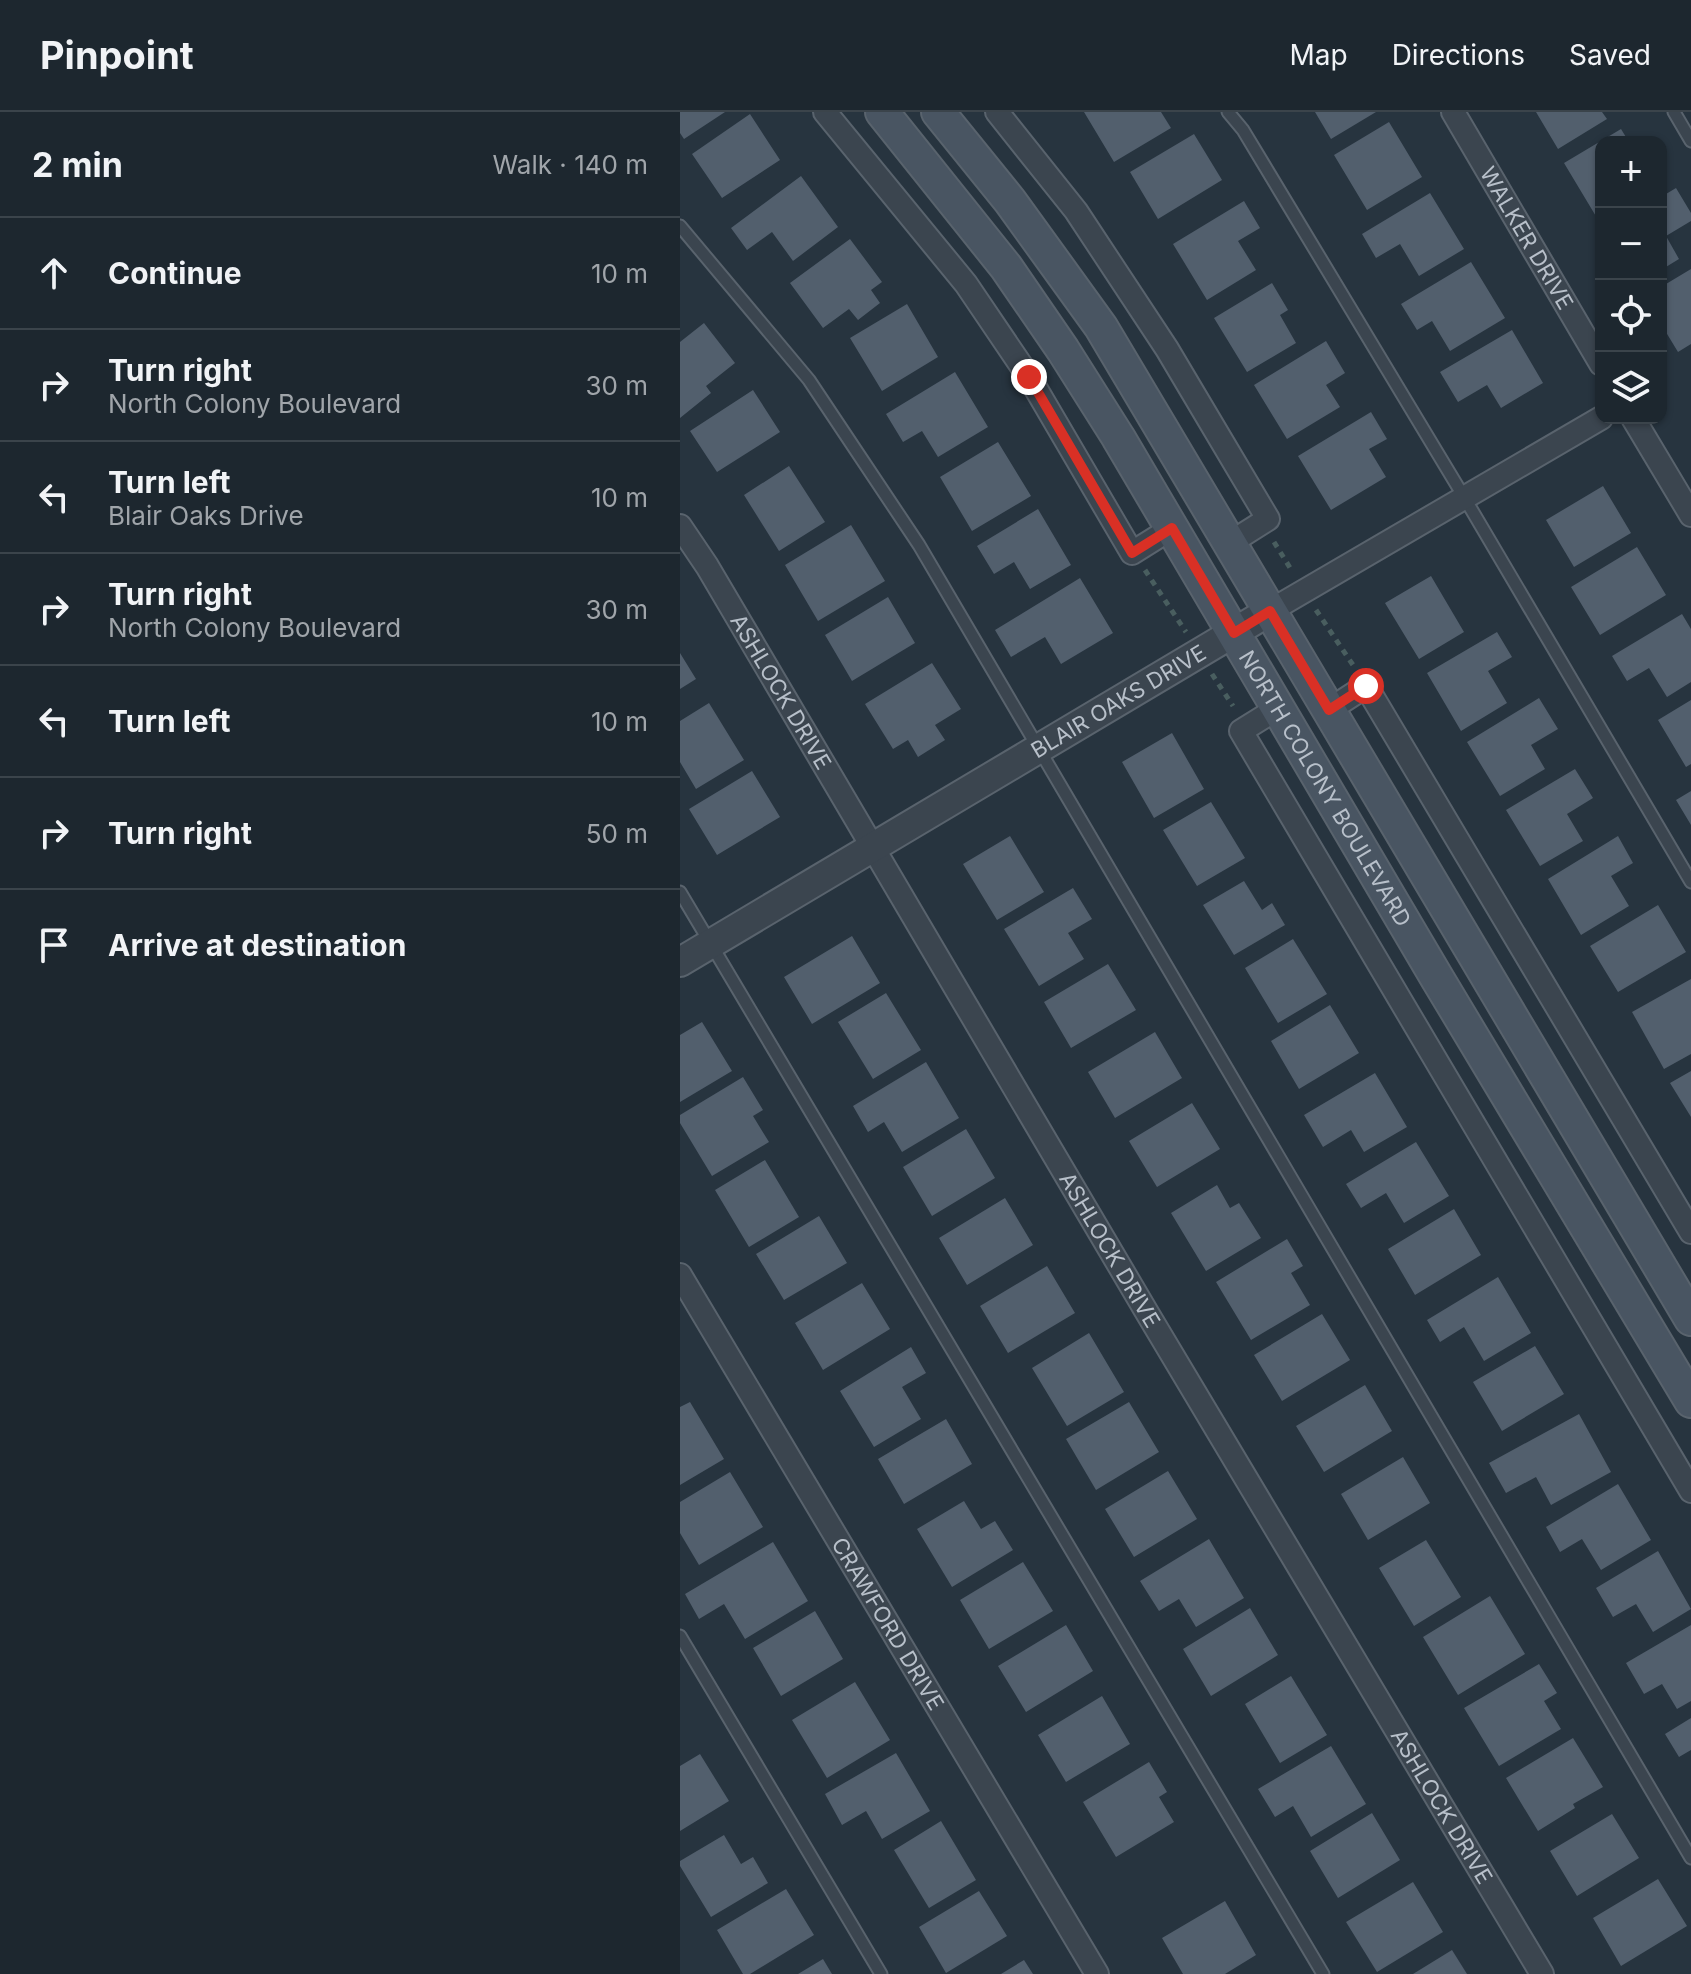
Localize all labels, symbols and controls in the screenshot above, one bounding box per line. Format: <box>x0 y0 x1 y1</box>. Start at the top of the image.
text: Pinpoint <box>40 32 194 78</box>
text: Map <box>1289 38 1348 72</box>
text: Directions <box>1392 38 1525 72</box>
text: Saved <box>1569 38 1651 72</box>
map controls <box>1595 136 1667 424</box>
button: + <box>1595 136 1667 208</box>
text: 2 min <box>32 144 123 185</box>
text: Walk · 140 m <box>493 149 648 180</box>
street label: WALKER DRIVE <box>1475 162 1579 314</box>
button: − <box>1595 208 1667 280</box>
icon: ahead <box>32 251 76 295</box>
text: Continue <box>108 255 242 291</box>
text: 10 m <box>591 258 648 289</box>
button: locate <box>1595 280 1667 352</box>
text: Turn right <box>108 352 252 388</box>
button: layers <box>1595 352 1667 424</box>
route end <box>1011 359 1047 395</box>
icon: right <box>32 363 76 407</box>
text: 30 m <box>585 370 648 401</box>
text: North Colony Boulevard <box>108 388 401 419</box>
text: Turn left <box>108 464 230 500</box>
icon: left <box>32 475 76 519</box>
text: 10 m <box>591 482 648 513</box>
text: Blair Oaks Drive <box>108 500 304 531</box>
text: Turn right <box>108 576 252 612</box>
icon: right <box>32 587 76 631</box>
text: 30 m <box>585 594 648 625</box>
street label: ASHLOCK DRIVE <box>725 609 837 774</box>
text: North Colony Boulevard <box>108 612 401 643</box>
street label: BLAIR OAKS DRIVE <box>1026 639 1210 763</box>
street label: NORTH COLONY BOULEVARD <box>1234 646 1417 931</box>
route start <box>1348 668 1384 704</box>
icon: left <box>32 699 76 743</box>
text: Turn left <box>108 703 230 739</box>
text: 10 m <box>591 706 648 737</box>
icon: right <box>32 811 76 855</box>
text: Turn right <box>108 815 252 851</box>
text: 50 m <box>586 818 648 849</box>
icon: arrive <box>32 923 76 967</box>
text: Arrive at destination <box>108 927 406 963</box>
street label: ASHLOCK DRIVE <box>1054 1168 1166 1332</box>
street label: CRAWFORD DRIVE <box>827 1533 949 1715</box>
street label: ASHLOCK DRIVE <box>1386 1724 1498 1889</box>

